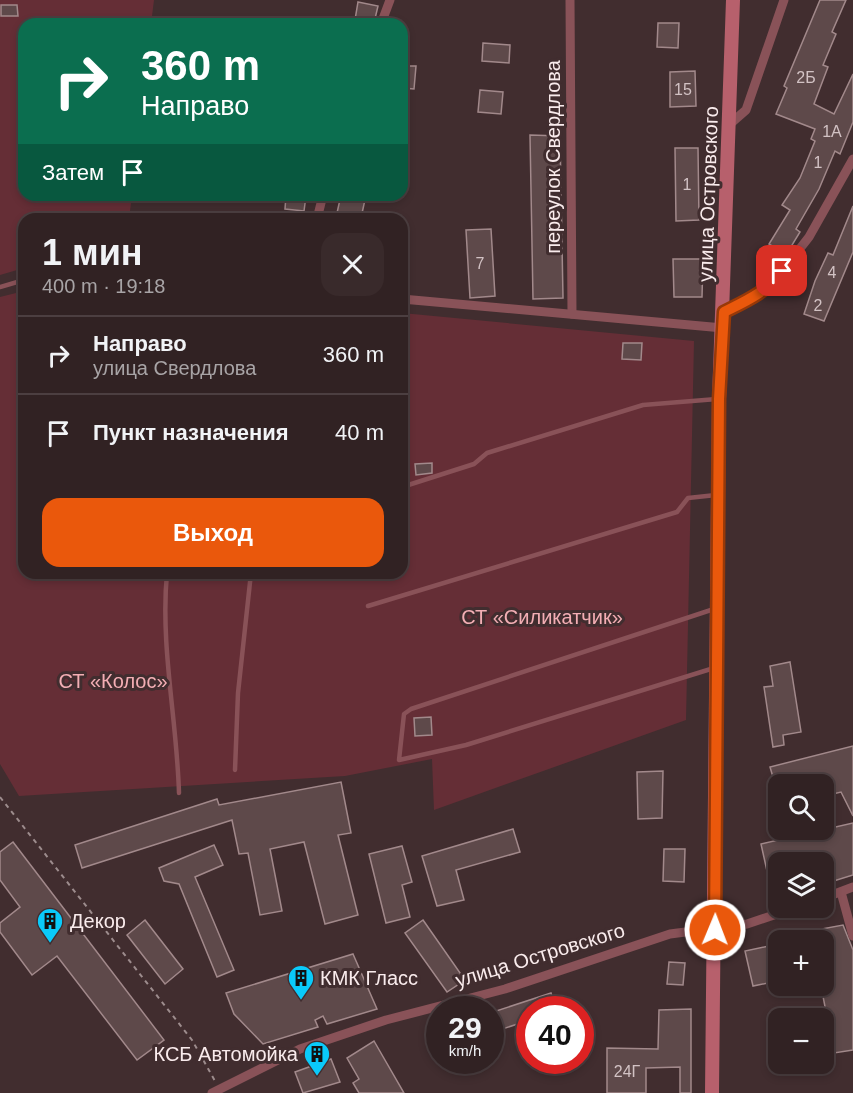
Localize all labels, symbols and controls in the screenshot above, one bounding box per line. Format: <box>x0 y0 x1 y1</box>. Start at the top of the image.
icon: right <box>42 42 120 120</box>
text: 360 m <box>141 42 260 89</box>
street label: переулок Свердлова <box>542 59 564 254</box>
house number: 2Б <box>796 69 816 86</box>
house number: 15 <box>674 81 692 98</box>
text: Направо <box>141 91 249 121</box>
street label: улица Островского <box>694 106 722 282</box>
house number: 1А <box>822 123 842 140</box>
house number: 1 <box>814 154 823 171</box>
icon: arrive <box>116 156 149 189</box>
text: Затем <box>42 160 104 185</box>
house number: 1 <box>683 176 692 193</box>
text: 1 мин <box>42 232 143 273</box>
button: close <box>321 233 384 296</box>
pin <box>756 245 807 296</box>
icon: arrive <box>765 254 798 287</box>
house number: 7 <box>476 255 485 272</box>
house number: 4 <box>828 264 837 281</box>
text: 400 m · 19:18 <box>42 275 165 297</box>
house number: 2 <box>814 297 823 314</box>
text: Направо <box>93 331 187 356</box>
icon: right <box>42 339 75 372</box>
text: 360 m <box>323 342 384 367</box>
text: улица Свердлова <box>93 357 256 379</box>
icon: arrive <box>42 417 75 450</box>
text: Пункт назначения <box>93 420 289 445</box>
text: 40 m <box>335 420 384 445</box>
button: Выход <box>42 498 384 567</box>
park label: СТ «Силикатчик» <box>461 606 623 628</box>
park label: СТ «Колос» <box>58 670 168 692</box>
map controls <box>768 774 834 1074</box>
button: search <box>768 774 834 840</box>
button: layers <box>768 852 834 918</box>
position arrow <box>683 898 747 962</box>
building icon: Декор <box>35 906 65 944</box>
place label: Декор <box>70 910 126 932</box>
street label: улица Островского <box>453 919 627 991</box>
button: + <box>768 930 834 996</box>
building icon: КМК Гласс <box>286 963 316 1001</box>
place label: КМК Гласс <box>320 967 418 989</box>
speed limit sign: 40 <box>516 996 594 1074</box>
button: − <box>768 1008 834 1074</box>
text: 29 <box>448 1011 482 1044</box>
building icon: КСБ Автомойка <box>302 1039 332 1077</box>
text: km/h <box>449 1042 481 1059</box>
place label: КСБ Автомойка <box>154 1043 299 1065</box>
house number: 24Г <box>614 1063 641 1080</box>

